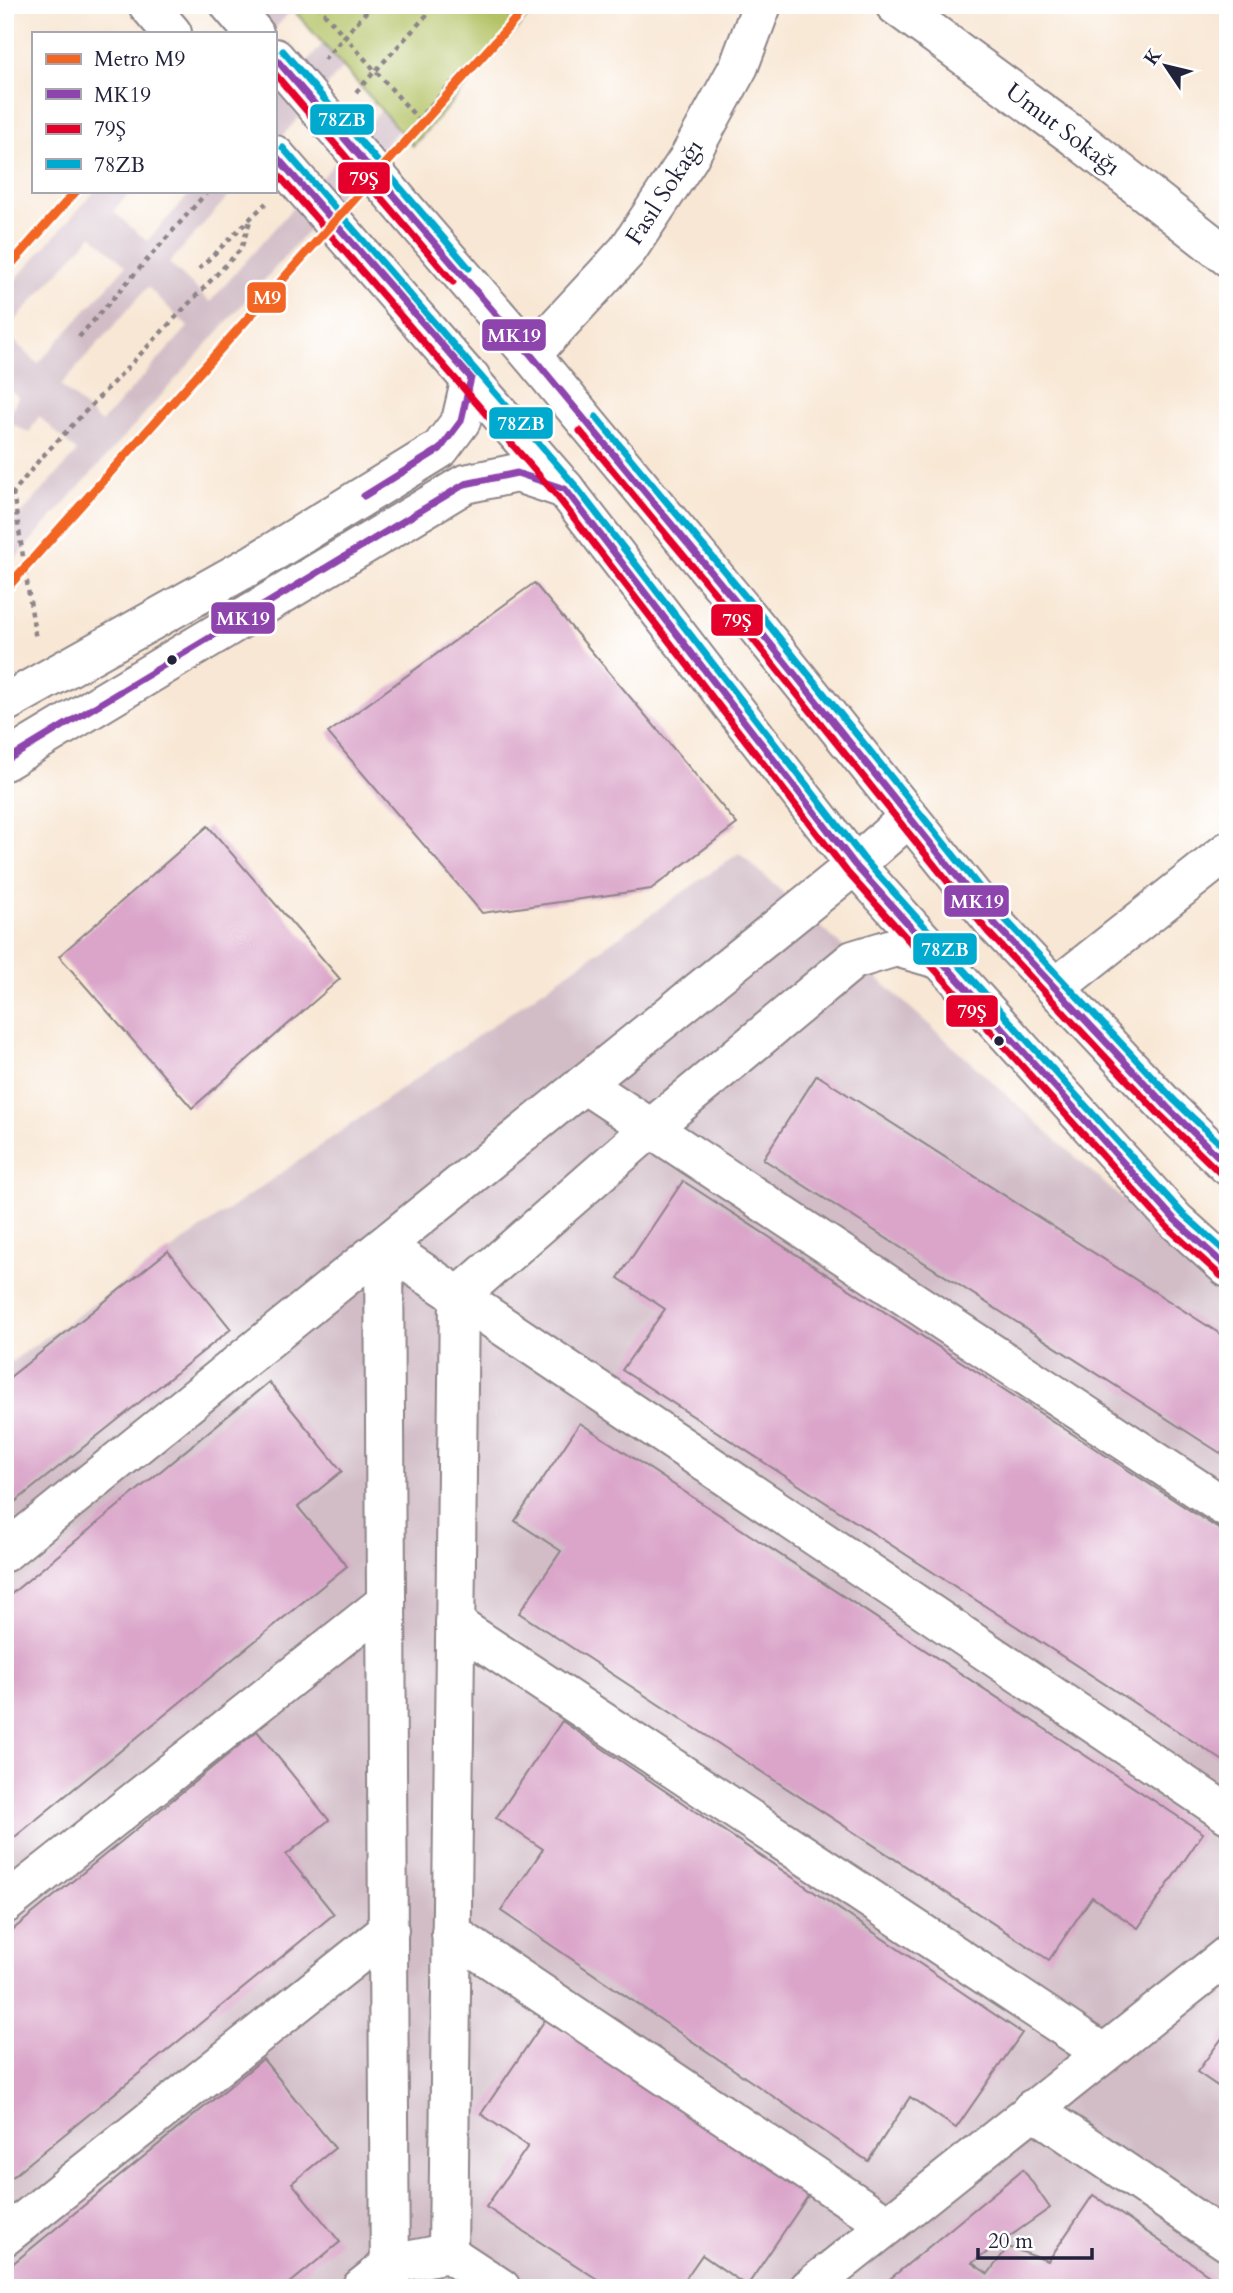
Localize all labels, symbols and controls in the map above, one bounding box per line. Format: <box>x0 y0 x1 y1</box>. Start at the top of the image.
legend <box>32 32 276 192</box>
north arrow <box>1132 32 1202 102</box>
text: K <box>1138 43 1168 71</box>
text: Metro M9 <box>94 45 185 74</box>
street label: Umut Sokağı <box>999 75 1127 183</box>
text: MK19 <box>94 81 151 110</box>
line badge: 78ZB <box>309 103 375 136</box>
text: 78ZB <box>318 107 366 133</box>
text: 79Ş <box>94 115 126 144</box>
street label: Fasıl Sokağı <box>618 133 711 251</box>
text: 78ZB <box>94 151 145 180</box>
line badge: 79Ş <box>337 161 391 195</box>
text: 79Ş <box>349 166 379 192</box>
line badge: M9 <box>246 281 287 314</box>
text: M9 <box>253 285 281 311</box>
line badge: MK19 <box>481 318 547 352</box>
text: MK19 <box>487 323 541 349</box>
line badge: 78ZB <box>488 406 554 440</box>
text: 78ZB <box>497 411 545 437</box>
line badge: MK19 <box>210 601 276 635</box>
line badge: 79Ş <box>710 603 764 637</box>
text: MK19 <box>216 606 270 632</box>
text: 79Ş <box>722 608 752 634</box>
unlabelled marker <box>165 653 179 667</box>
line badge: MK19 <box>943 884 1010 918</box>
text: MK19 <box>950 889 1004 915</box>
line badge: 78ZB <box>912 932 978 966</box>
text: 78ZB <box>921 937 969 963</box>
line badge: 79Ş <box>945 994 999 1028</box>
text: 79Ş <box>957 999 987 1025</box>
unlabelled marker <box>992 1034 1006 1048</box>
scale bar <box>978 2216 1091 2260</box>
text: 20 m <box>988 2227 1033 2256</box>

